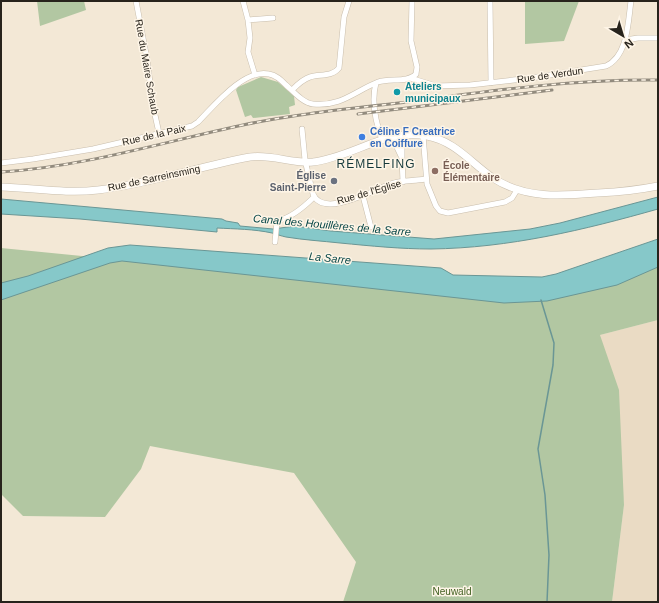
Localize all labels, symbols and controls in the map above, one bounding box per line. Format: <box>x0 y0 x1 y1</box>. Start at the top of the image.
north arrow <box>603 16 643 56</box>
street label: Rue du Maire Schaub <box>133 18 161 116</box>
text: N <box>622 37 636 51</box>
street label: Rue de Verdun <box>516 65 584 85</box>
place label: Ateliers municipaux <box>405 81 461 104</box>
marker: Ateliers municipaux <box>392 87 402 97</box>
street label: Rue de la Paix <box>121 122 187 148</box>
place label: Céline F Creatrice en Coiffure <box>370 126 455 149</box>
marker: Céline F Creatrice en Coiffure <box>357 132 367 142</box>
district label: RÉMELFING <box>336 156 416 171</box>
place label: École Élémentaire <box>443 159 500 183</box>
street label: Rue de Sarreinsming <box>107 163 201 193</box>
marker: École Élémentaire <box>430 166 440 176</box>
place label: Église Saint-Pierre <box>270 169 326 193</box>
marker: Église Saint-Pierre <box>329 176 339 186</box>
street label: Rue de l'Église <box>335 176 403 206</box>
water label: Canal des Houillères de la Sarre <box>253 212 411 238</box>
water label: La Sarre <box>308 250 352 266</box>
park label: Neuwald <box>433 586 471 597</box>

